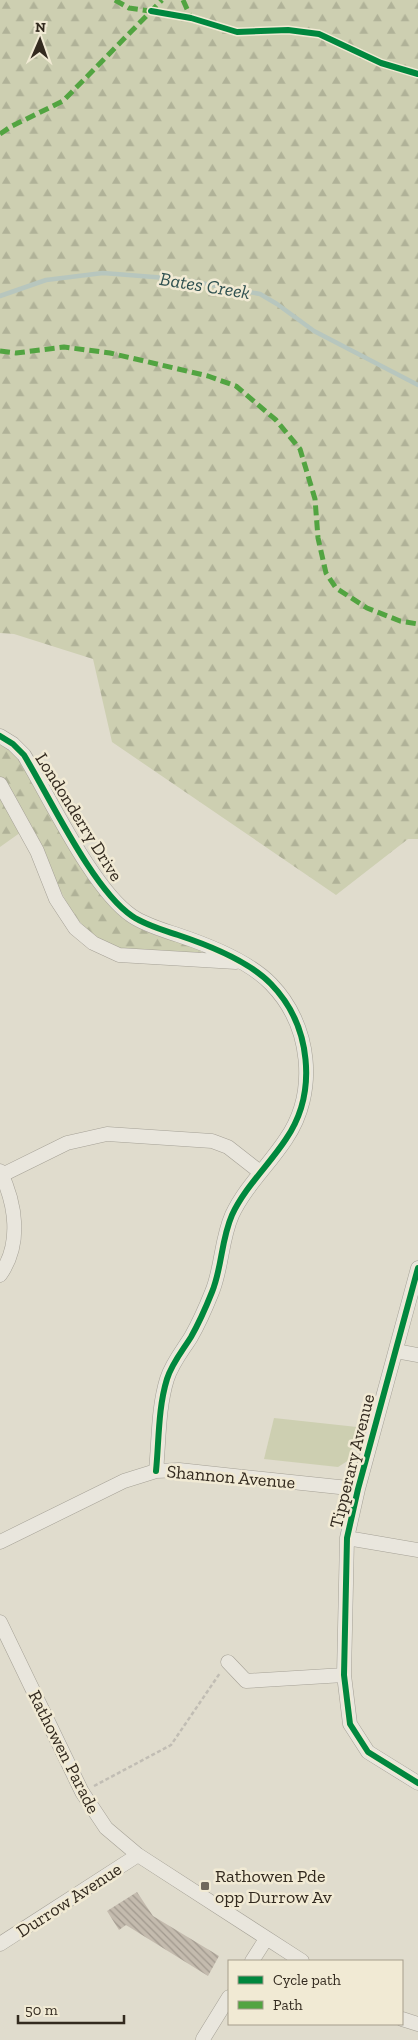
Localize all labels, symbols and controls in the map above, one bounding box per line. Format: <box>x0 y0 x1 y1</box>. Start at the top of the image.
north arrow <box>15 15 65 65</box>
text: N <box>35 19 46 36</box>
water label: Bates Creek <box>158 267 252 304</box>
street label: Londonderry Drive <box>31 749 127 885</box>
street label: Tipperary Avenue <box>325 1392 379 1530</box>
street label: Shannon Avenue <box>166 1460 296 1494</box>
street label: Rathowen Parade <box>23 1687 105 1817</box>
street label: Durrow Avenue <box>12 1858 126 1942</box>
place label: Rathowen Pde opp Durrow Av <box>215 1865 332 1908</box>
marker: Rathowen Pde opp Durrow Av <box>199 1880 211 1892</box>
legend <box>228 1960 403 2025</box>
text: Cycle path <box>273 1971 342 1989</box>
scale bar <box>18 1992 124 2024</box>
text: Path <box>273 1996 303 2014</box>
text: 50 m <box>25 2001 58 2019</box>

